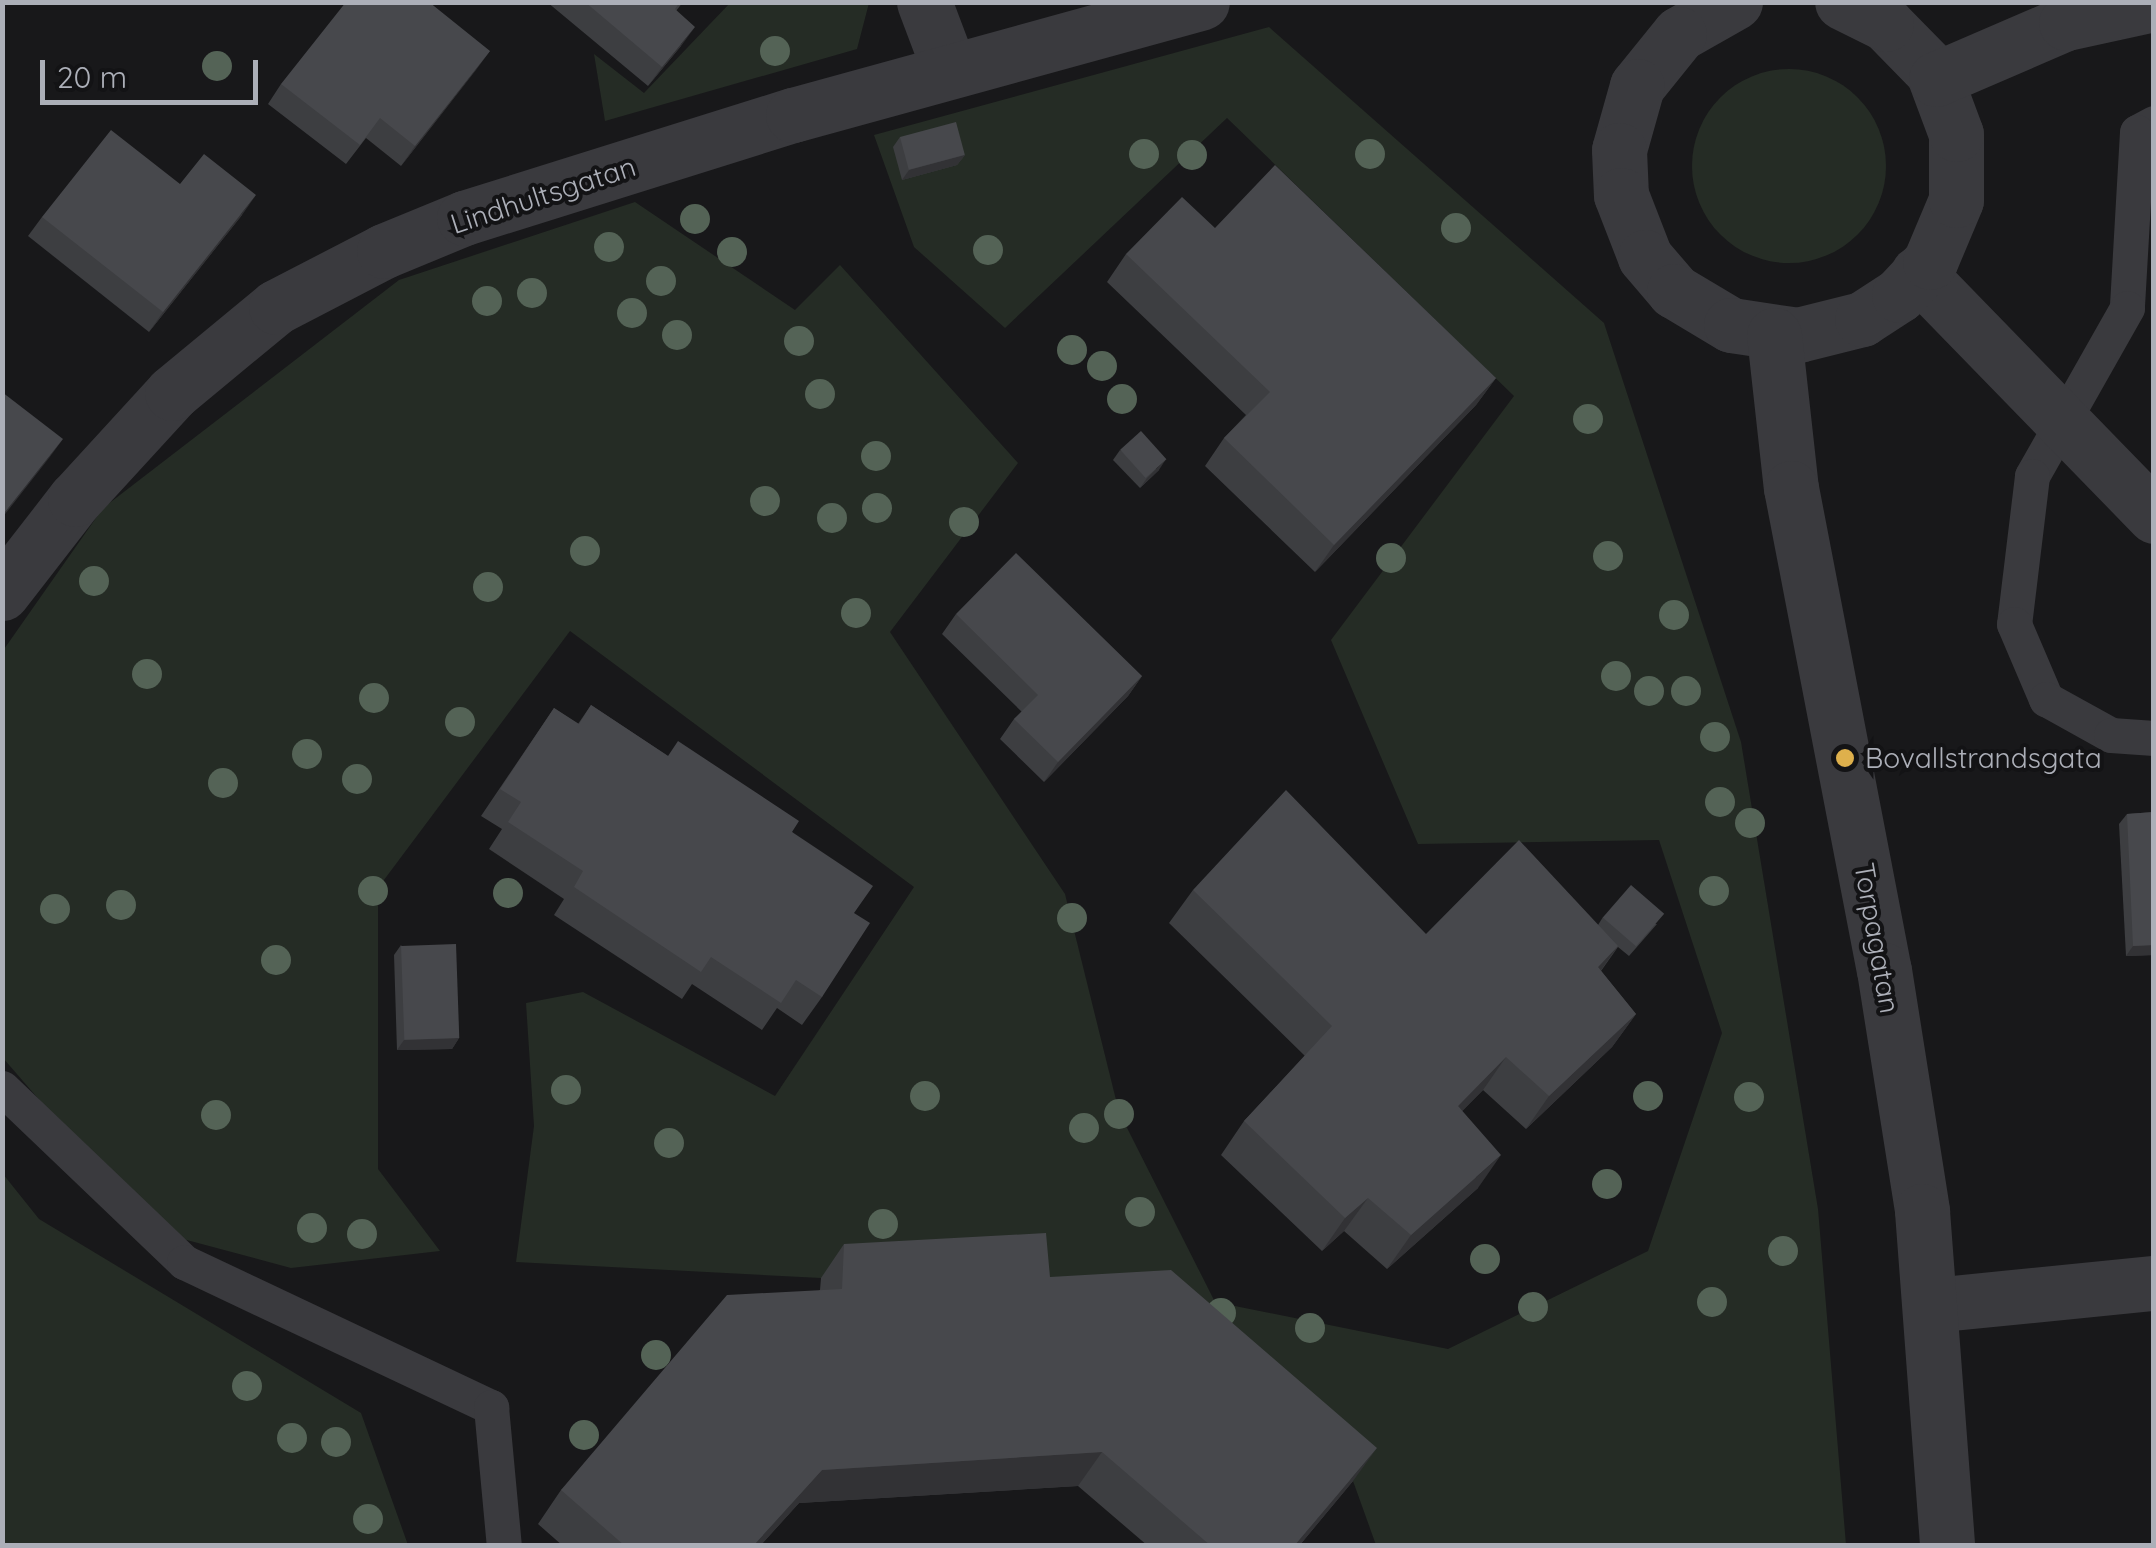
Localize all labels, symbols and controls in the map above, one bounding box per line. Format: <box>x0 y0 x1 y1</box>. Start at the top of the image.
scale bar <box>45 40 262 102</box>
text: 20 m <box>57 58 127 96</box>
street label: Lindhultsgatan <box>446 149 640 241</box>
place label: Bovallstrandsgata <box>1865 741 2102 775</box>
marker: Bovallstrandsgata <box>1834 747 1856 769</box>
street label: Torpagatan <box>1847 860 1907 1016</box>

